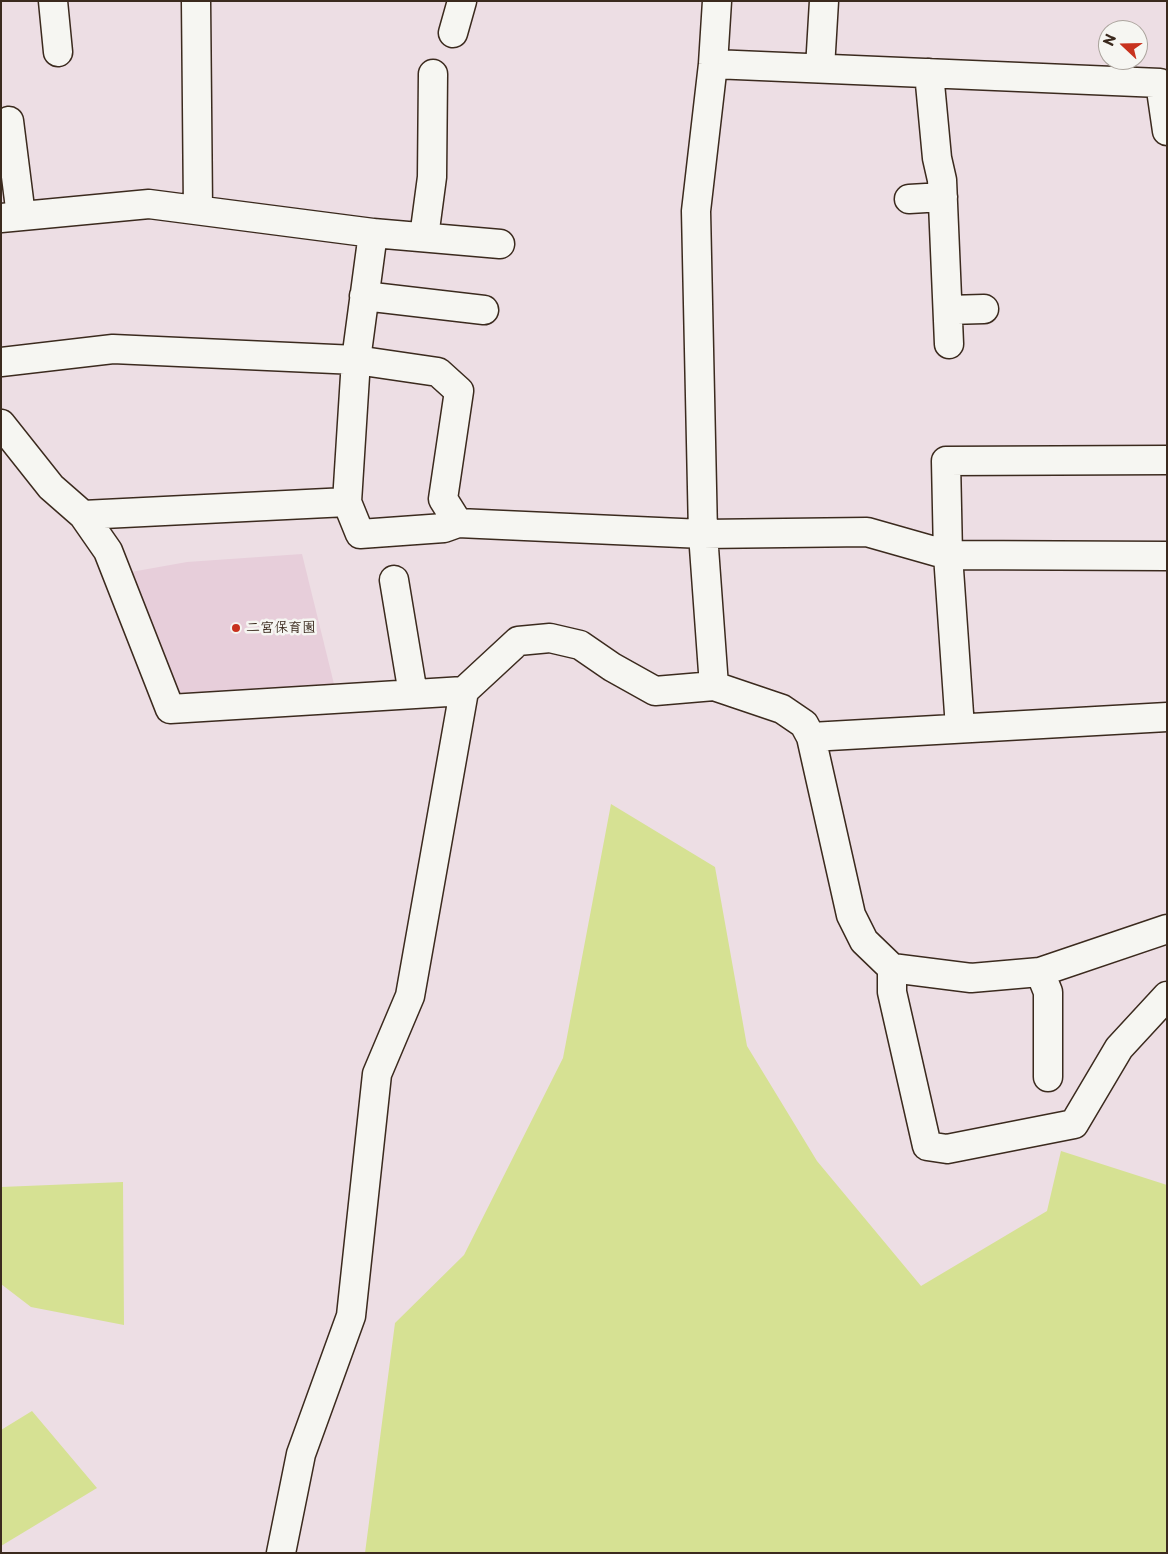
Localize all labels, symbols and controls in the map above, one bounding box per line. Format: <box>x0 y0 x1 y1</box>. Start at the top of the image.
north arrow <box>1098 20 1148 70</box>
text: N <box>1098 31 1121 49</box>
place label: 二宮保育園 <box>246 620 316 636</box>
marker: 二宮保育園 <box>230 622 242 634</box>

